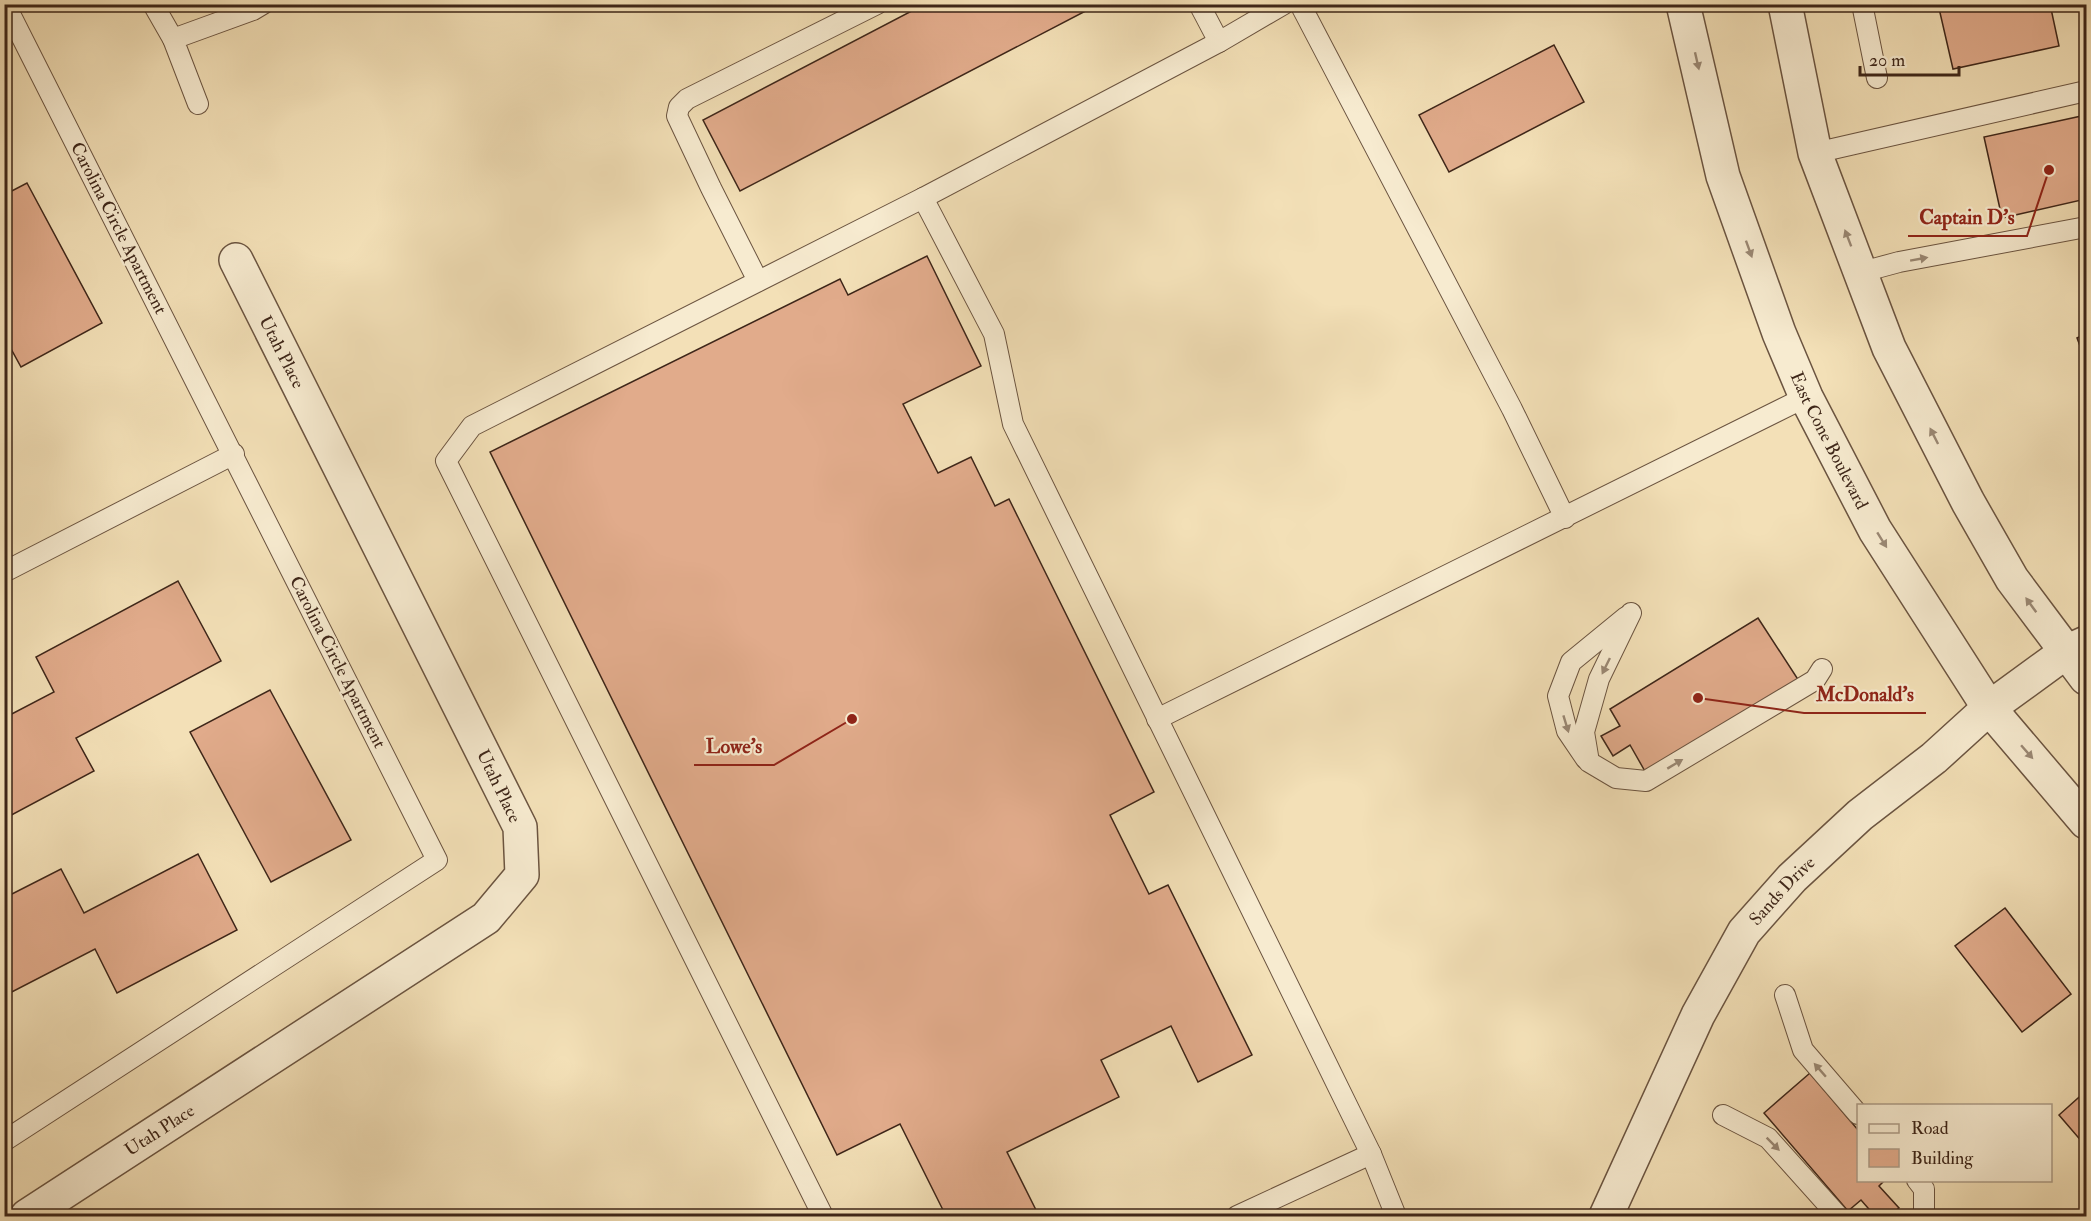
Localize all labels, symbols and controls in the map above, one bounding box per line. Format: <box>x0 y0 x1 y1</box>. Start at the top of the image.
scale bar <box>1860 39 1959 77</box>
text: 20 m <box>1869 49 1905 72</box>
one-way arrow <box>1692 52 1702 71</box>
street label: Carolina Circle Apartment <box>65 138 172 318</box>
callout: Captain D's <box>1908 198 2027 236</box>
text: Captain D's <box>1919 205 2015 231</box>
one-way arrow <box>1843 229 1853 247</box>
one-way arrow <box>1745 240 1755 258</box>
one-way arrow <box>1909 254 1928 263</box>
street label: Utah Place <box>253 312 310 393</box>
street label: East Cone Boulevard <box>1785 368 1873 513</box>
one-way arrow <box>1930 427 1940 445</box>
one-way arrow <box>1876 532 1888 548</box>
street label: Carolina Circle Apartment <box>284 572 391 752</box>
one-way arrow <box>2025 597 2037 613</box>
one-way arrow <box>1601 658 1610 675</box>
callout: McDonald's <box>1804 675 1926 713</box>
text: McDonald's <box>1815 682 1914 707</box>
one-way arrow <box>1562 715 1571 733</box>
callout: Lowe's <box>694 727 774 765</box>
text: Lowe's <box>706 734 762 759</box>
one-way arrow <box>2020 744 2033 759</box>
street label: Utah Place <box>471 746 526 827</box>
one-way arrow <box>1667 758 1683 769</box>
street label: Sands Drive <box>1744 851 1820 931</box>
one-way arrow <box>1814 1063 1827 1078</box>
street label: Utah Place <box>121 1099 199 1161</box>
legend <box>1857 1104 2052 1182</box>
text: Road <box>1911 1117 1949 1140</box>
one-way arrow <box>1766 1137 1780 1152</box>
text: Building <box>1911 1147 1974 1170</box>

